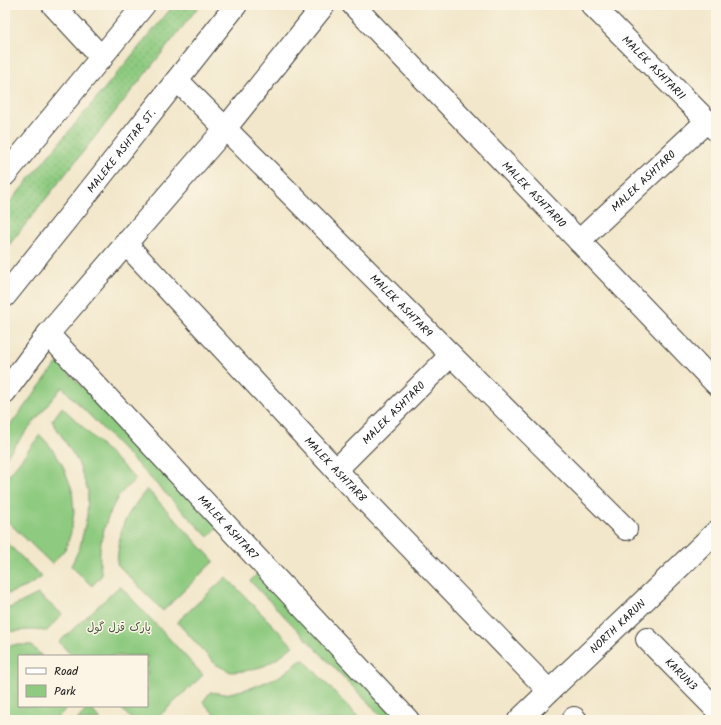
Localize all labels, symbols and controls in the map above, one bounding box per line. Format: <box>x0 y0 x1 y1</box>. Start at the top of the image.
street label: MALEK ASHTAR11 <box>617 32 689 105</box>
street label: MALEKE ASHTAR ST. <box>83 105 161 197</box>
street label: MALEK ASHTAR0 <box>607 146 681 217</box>
street label: MALEK ASHTAR10 <box>497 157 570 233</box>
street label: MALEK ASHTAR9 <box>365 270 437 342</box>
street label: MALEK ASHTAR0 <box>358 377 430 449</box>
street label: MALEK ASHTAR8 <box>299 433 371 507</box>
street label: MALEK ASHTAR7 <box>193 491 263 565</box>
street label: NORTH KARUN <box>586 595 651 658</box>
park label: پارک قزل گول <box>87 619 151 637</box>
street label: KARUN3 <box>660 654 701 695</box>
legend <box>18 655 148 707</box>
text: Road <box>54 662 79 681</box>
text: Park <box>54 682 76 701</box>

